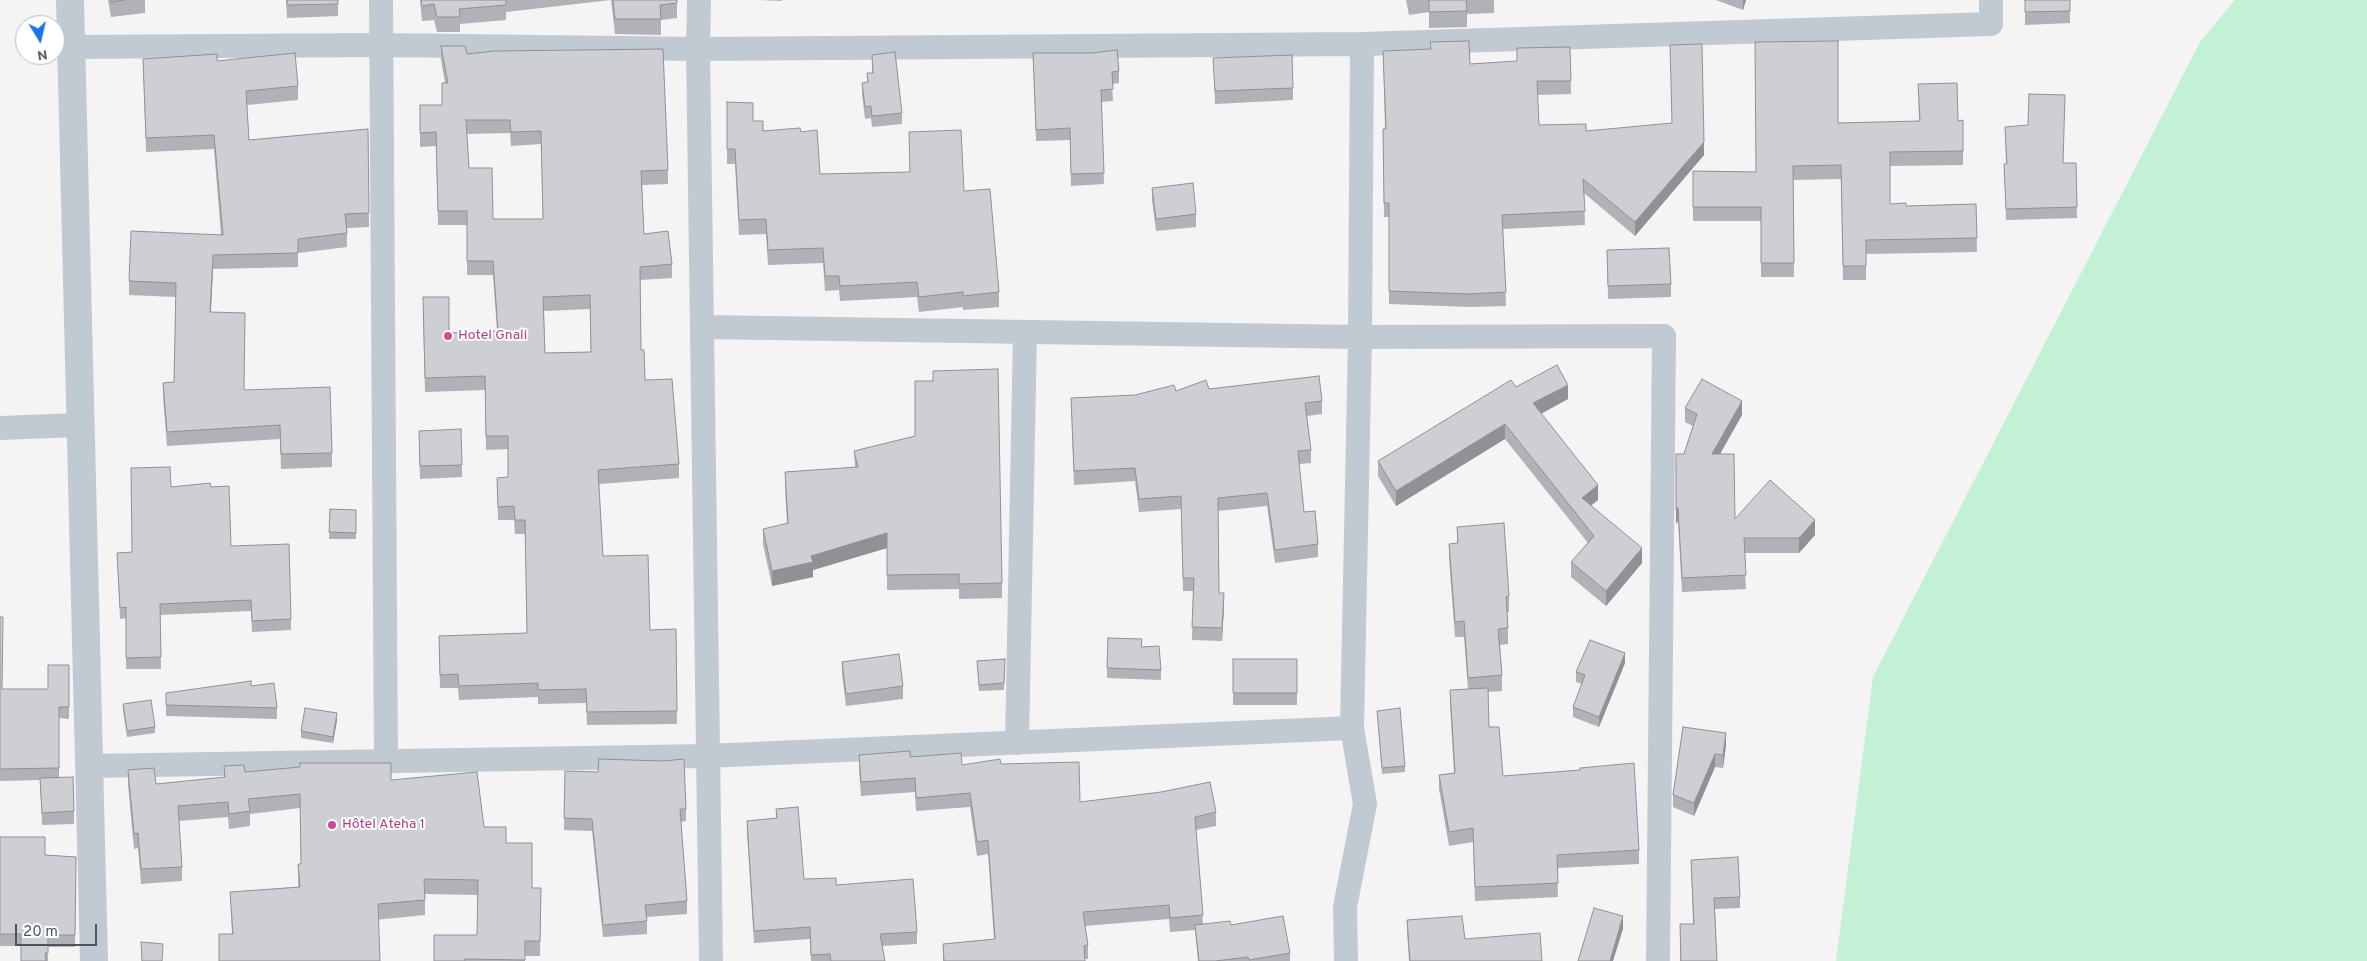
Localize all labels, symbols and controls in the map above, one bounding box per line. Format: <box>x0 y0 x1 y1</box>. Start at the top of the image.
north arrow <box>15 15 65 65</box>
text: N <box>36 45 49 64</box>
place label: Hotel Gnali <box>458 328 527 344</box>
marker: Hotel Gnali <box>442 330 454 342</box>
place label: Hôtel Ateha 1 <box>342 817 425 833</box>
marker: Hôtel Ateha 1 <box>326 819 338 831</box>
scale bar <box>18 914 100 946</box>
text: 20 m <box>23 923 58 942</box>

